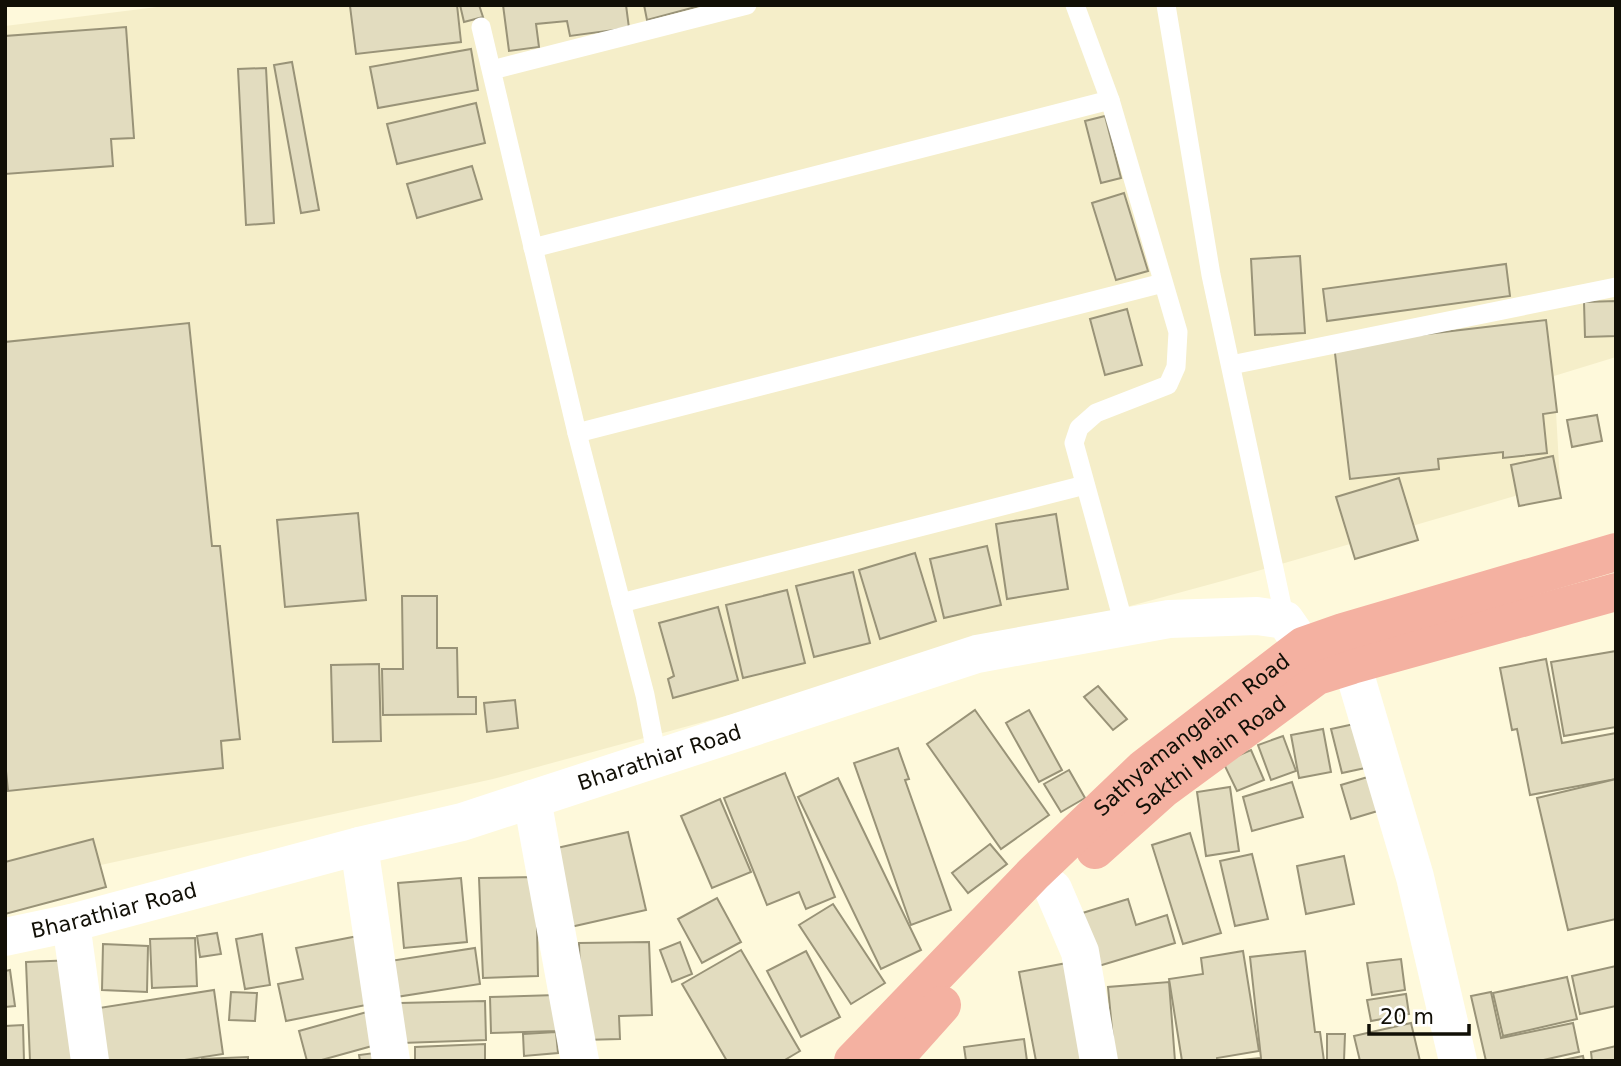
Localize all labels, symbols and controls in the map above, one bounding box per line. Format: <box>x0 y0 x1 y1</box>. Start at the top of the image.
street label: Sathyamangalam Road <box>1089 649 1294 821</box>
street label: Sakthi Main Road <box>1131 691 1291 820</box>
street label: Bharathiar Road <box>575 720 744 795</box>
street label: Bharathiar Road <box>29 878 199 943</box>
scale bar <box>1369 992 1469 1036</box>
text: 20 m <box>1380 1005 1434 1029</box>

